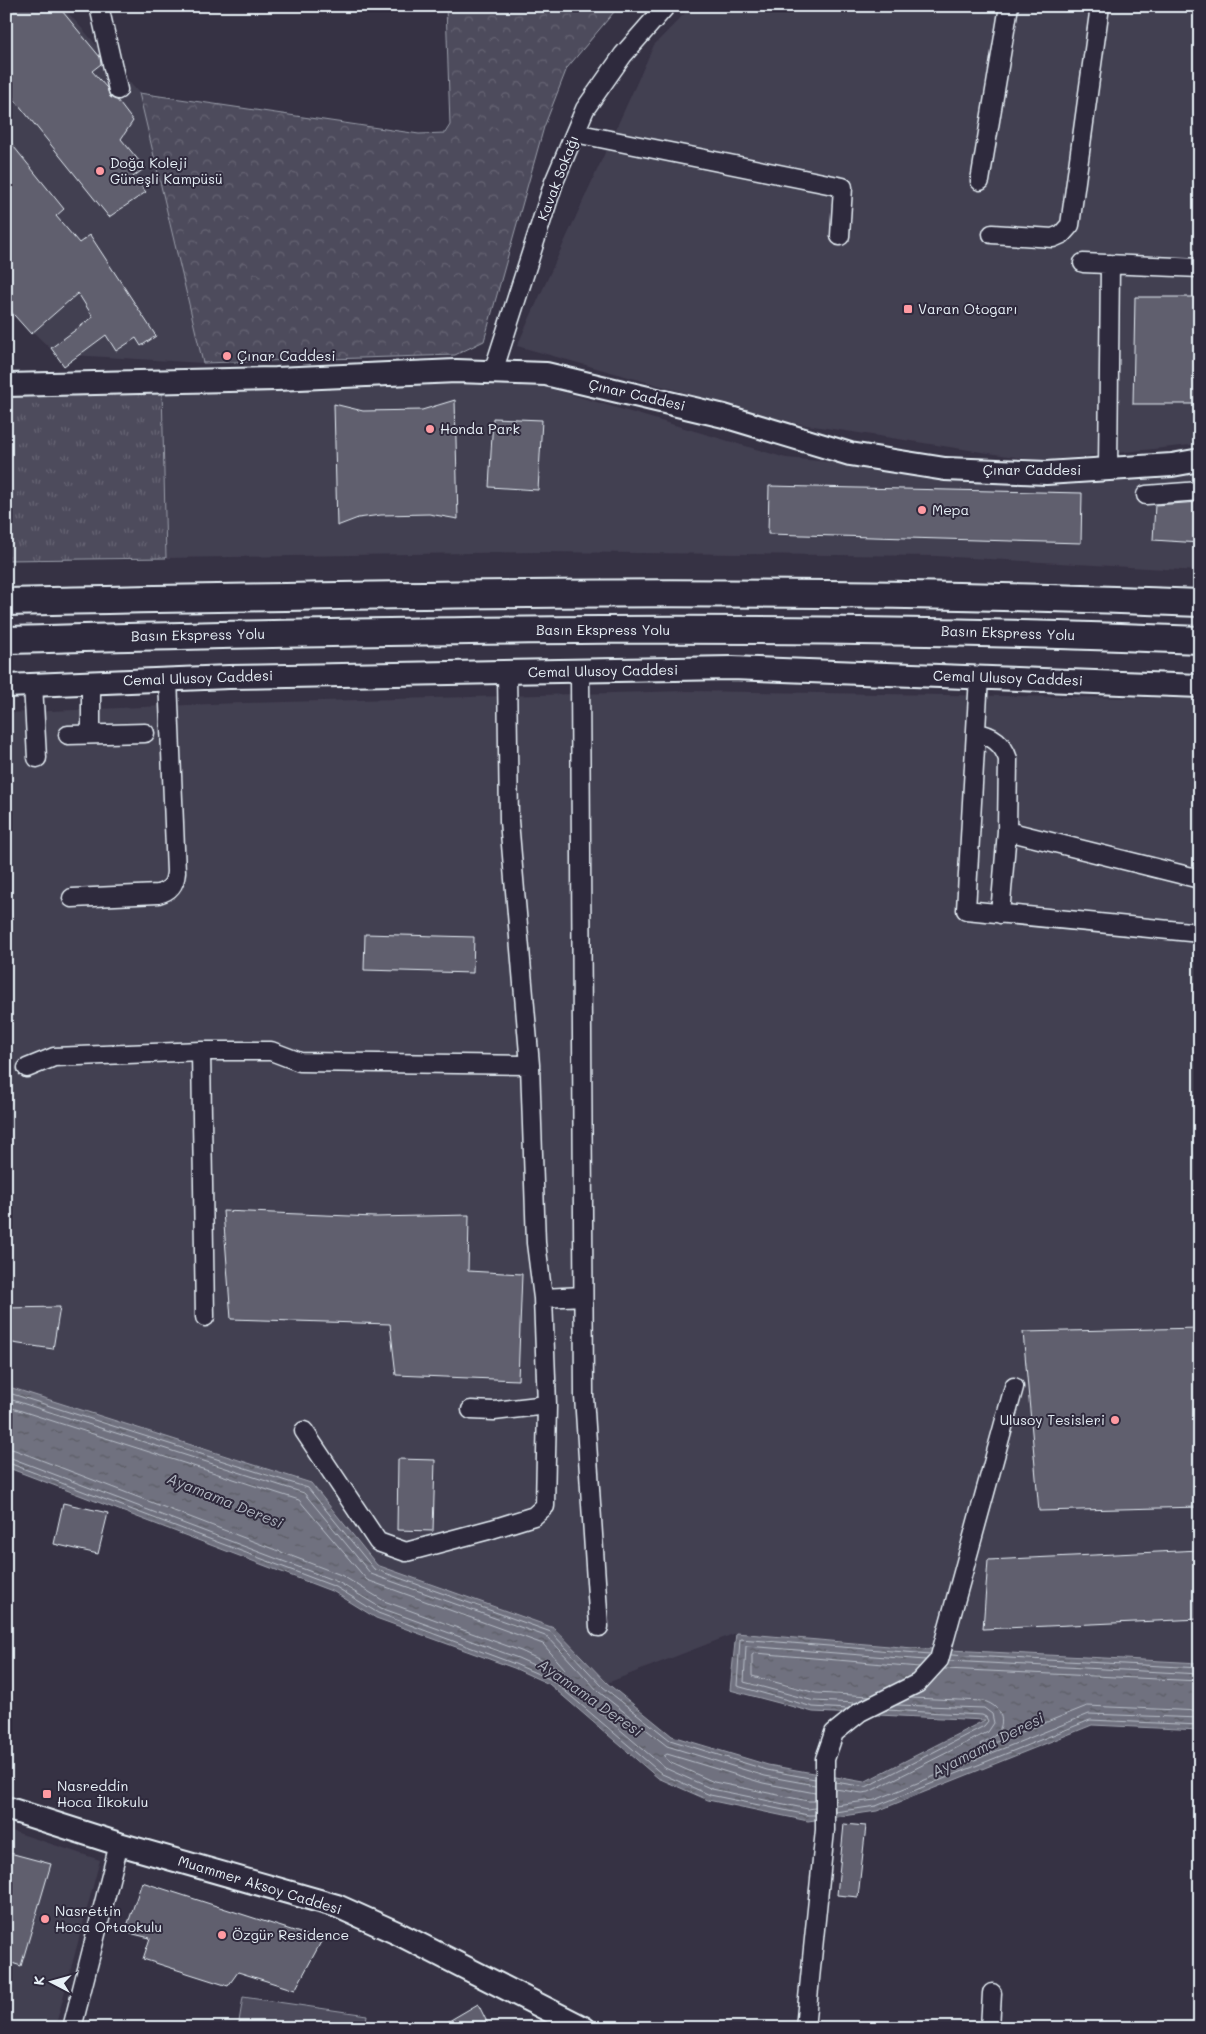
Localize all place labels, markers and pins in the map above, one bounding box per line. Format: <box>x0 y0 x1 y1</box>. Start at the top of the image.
place label: Doğa Koleji Güneşli Kampüsü <box>110 153 223 188</box>
marker: Doğa Koleji Güneşli Kampüsü <box>94 165 106 177</box>
place label: Varan Otogarı <box>918 299 1018 318</box>
marker: Varan Otogarı <box>902 303 914 315</box>
place label: Çınar Caddesi <box>237 346 336 365</box>
marker: Çınar Caddesi <box>221 350 233 362</box>
place label: Honda Park <box>440 419 520 438</box>
marker: Honda Park <box>424 423 436 435</box>
place label: Mepa <box>932 500 969 519</box>
marker: Mepa <box>916 504 928 516</box>
place label: Ulusoy Tesisleri <box>1000 1410 1105 1429</box>
marker: Ulusoy Tesisleri <box>1109 1414 1121 1426</box>
place label: Nasreddin Hoca İlkokulu <box>57 1776 148 1811</box>
marker: Nasreddin Hoca İlkokulu <box>41 1788 53 1800</box>
place label: Nasrettin Hoca Ortaokulu <box>55 1901 162 1936</box>
marker: Nasrettin Hoca Ortaokulu <box>39 1913 51 1925</box>
place label: Özgür Residence <box>232 1925 349 1944</box>
marker: Özgür Residence <box>216 1929 228 1941</box>

